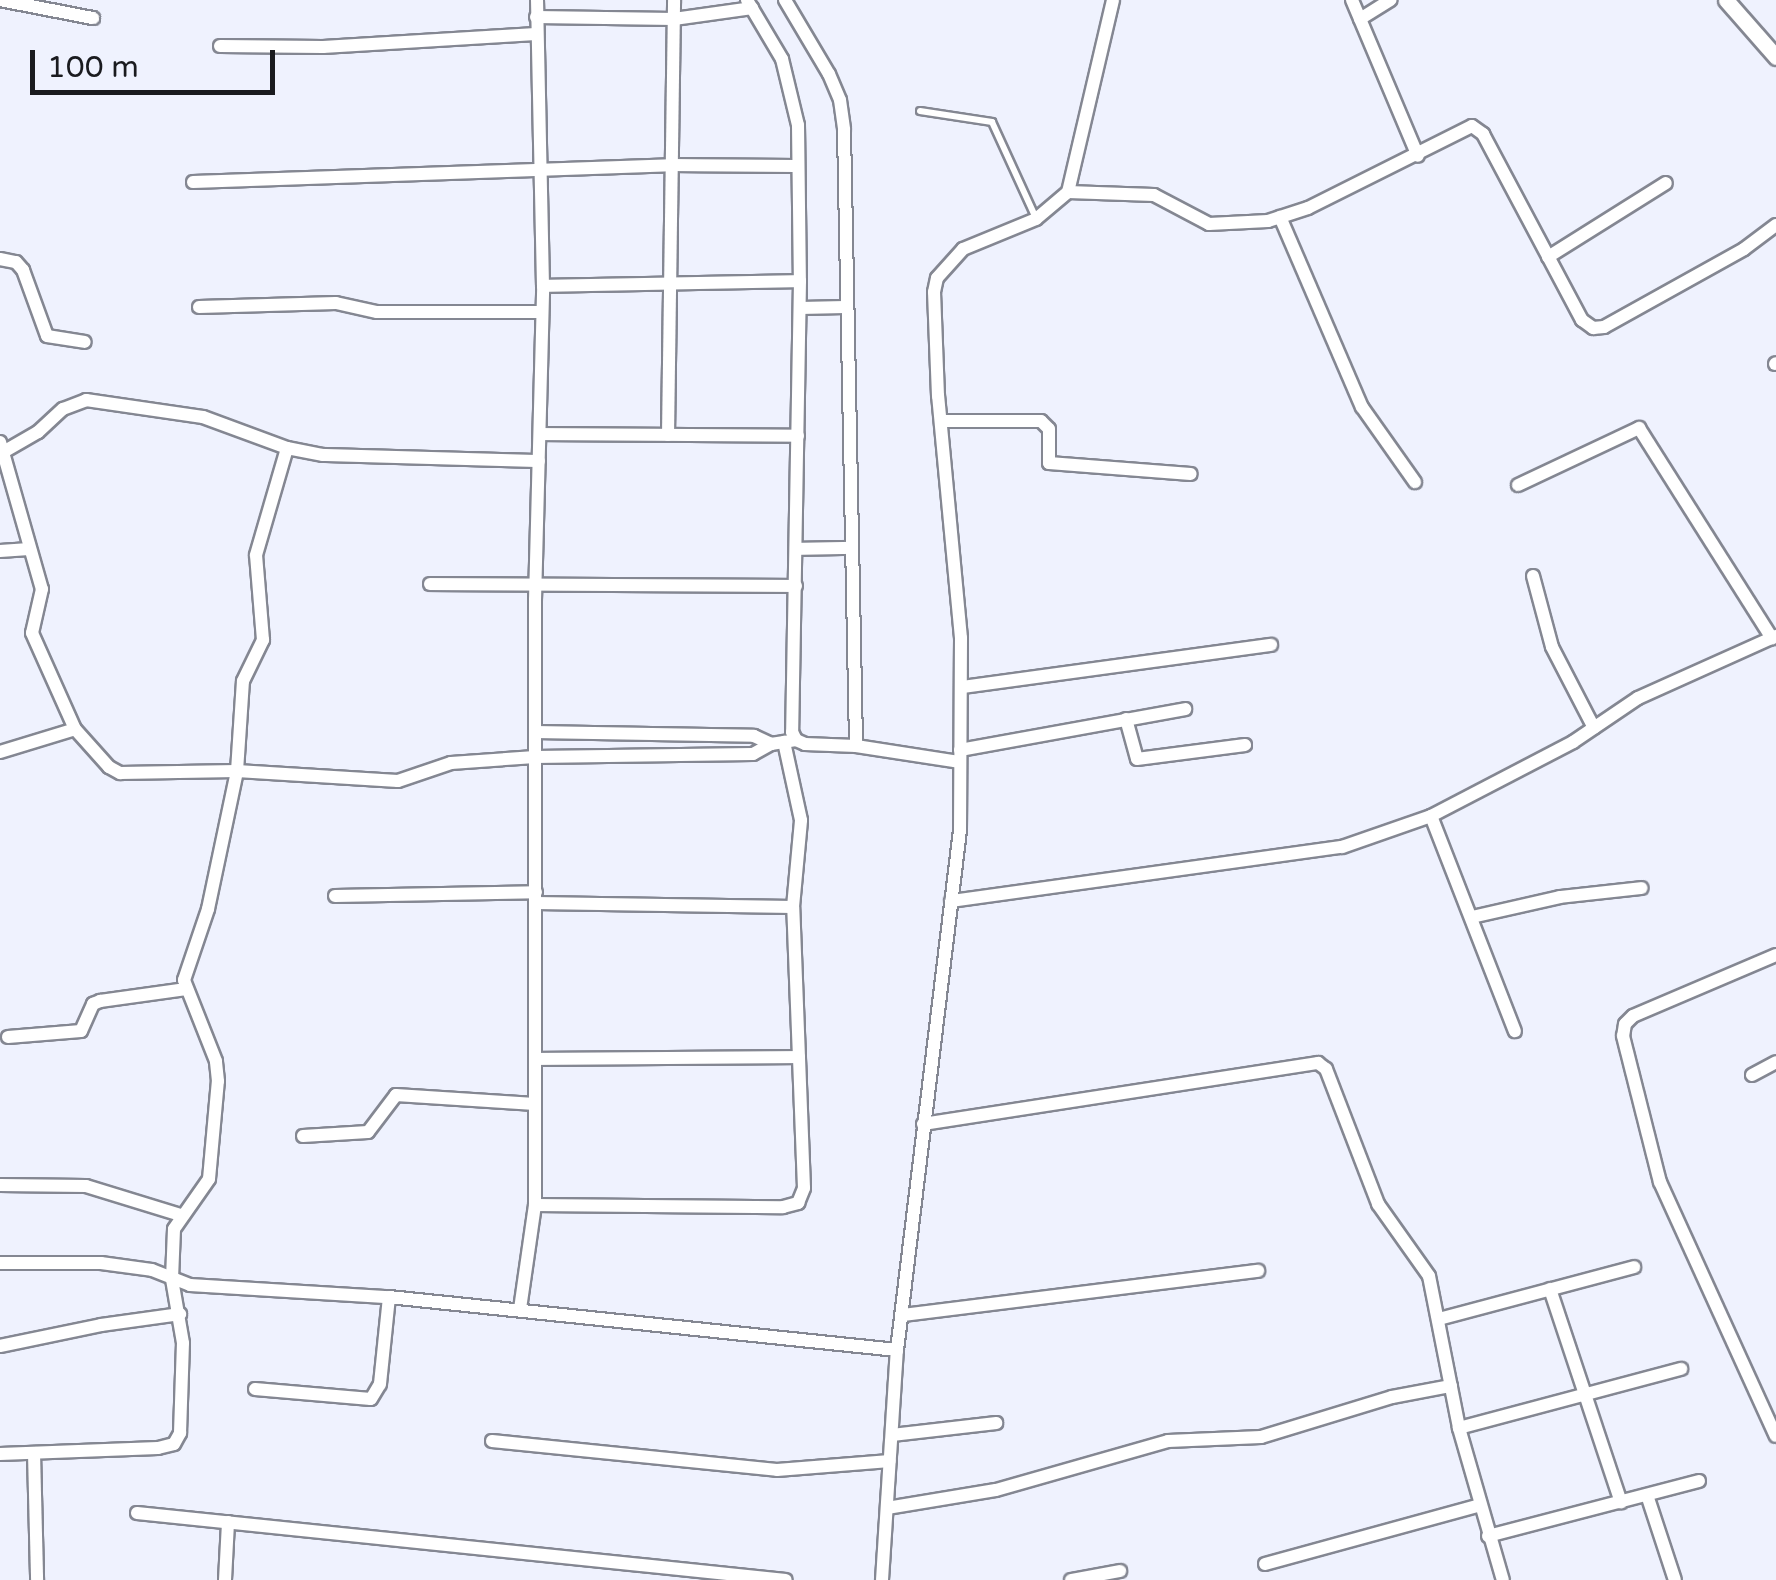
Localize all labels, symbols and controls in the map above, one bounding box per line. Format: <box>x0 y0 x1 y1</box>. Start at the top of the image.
scale bar <box>35 30 280 92</box>
text: 100 m <box>47 49 139 86</box>

